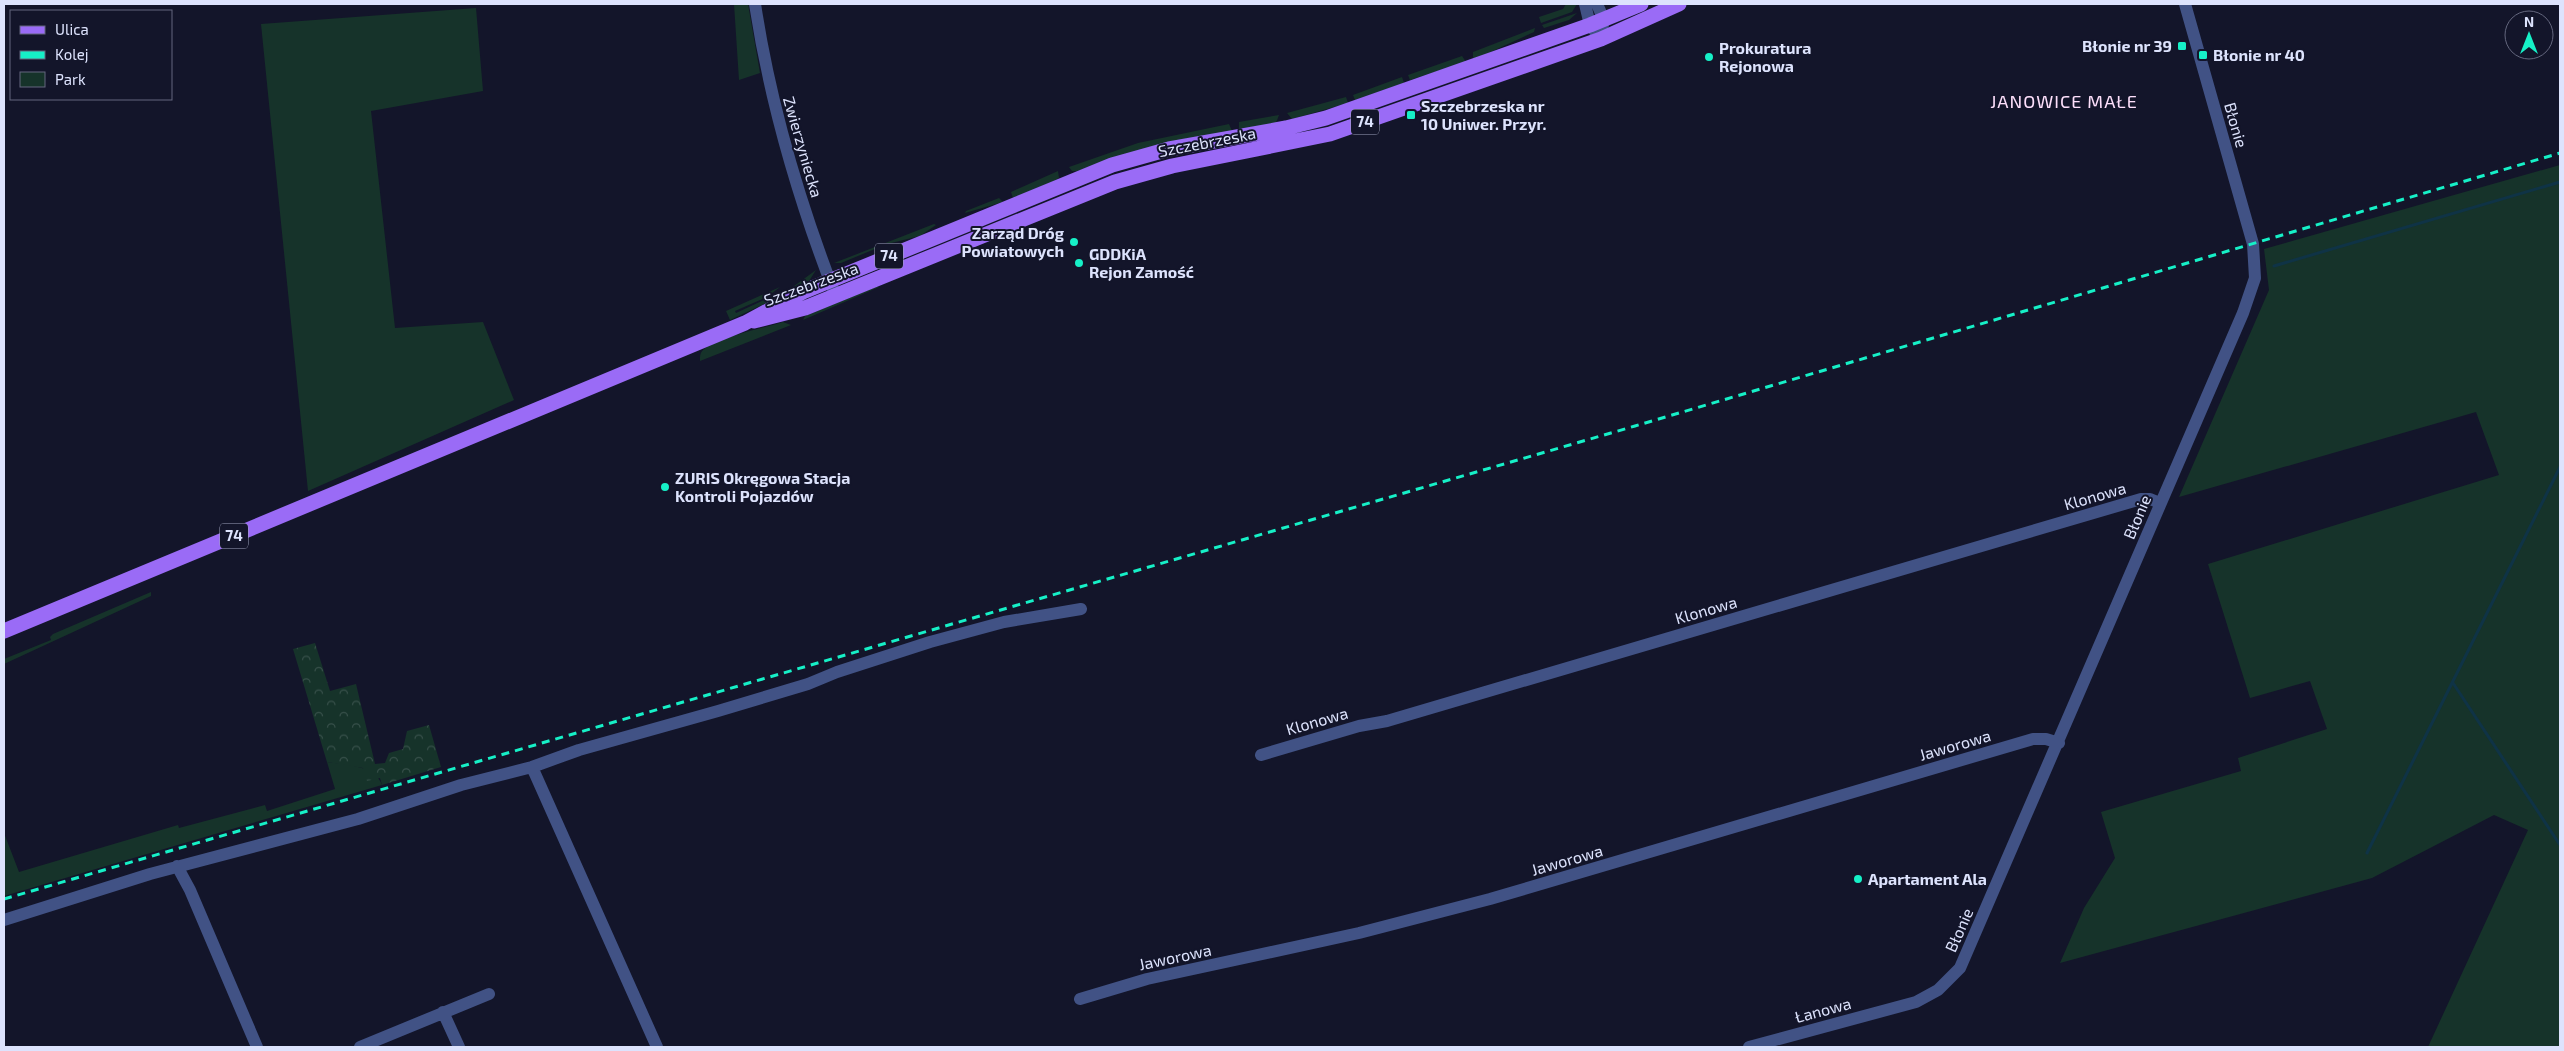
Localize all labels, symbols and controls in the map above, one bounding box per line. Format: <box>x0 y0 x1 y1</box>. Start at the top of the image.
legend <box>10 10 172 100</box>
north arrow <box>2504 10 2554 60</box>
text: N <box>2524 13 2534 30</box>
text: Ulica <box>55 20 89 38</box>
place label: Błonie nr 39 <box>2082 36 2172 55</box>
place label: Prokuratura Rejonowa <box>1719 38 1811 75</box>
marker: Błonie nr 39 <box>2176 40 2188 52</box>
text: Kolej <box>55 45 88 64</box>
place label: Błonie nr 40 <box>2213 45 2305 64</box>
marker: Błonie nr 40 <box>2197 49 2209 61</box>
marker: Prokuratura Rejonowa <box>1703 51 1715 63</box>
text: Park <box>55 70 86 88</box>
district label: JANOWICE MAŁE <box>1990 90 2138 112</box>
street label: Zwierzyniecka <box>780 94 827 200</box>
place label: Szczebrzeska nr 10 Uniwer. Przyr. <box>1421 96 1547 134</box>
street label: Błonie <box>2221 100 2252 150</box>
marker: Szczebrzeska nr 10 Uniwer. Przyr. <box>1405 109 1417 121</box>
road number: 74 <box>1351 110 1379 134</box>
street label: Szczebrzeska <box>1156 123 1257 160</box>
place label: Zarząd Dróg Powiatowych <box>961 223 1065 261</box>
marker: Zarząd Dróg Powiatowych <box>1068 236 1080 248</box>
road number: 74 <box>875 244 903 268</box>
place label: GDDKiA Rejon Zamość <box>1089 244 1194 281</box>
marker: GDDKiA Rejon Zamość <box>1073 257 1085 269</box>
street label: Szczebrzeska <box>761 258 861 309</box>
place label: ZURIS Okręgowa Stacja Kontroli Pojazdów <box>675 468 850 505</box>
street label: Klonowa <box>2062 478 2128 513</box>
marker: ZURIS Okręgowa Stacja Kontroli Pojazdów <box>659 481 671 493</box>
street label: Błonie <box>2119 492 2154 542</box>
road number: 74 <box>220 524 248 548</box>
street label: Klonowa <box>1673 592 1739 627</box>
street label: Klonowa <box>1284 703 1350 738</box>
street label: Jaworowa <box>1917 725 1993 764</box>
street label: Jaworowa <box>1529 840 1605 879</box>
place label: Apartament Ala <box>1868 869 1987 888</box>
marker: Apartament Ala <box>1852 873 1864 885</box>
street label: Błonie <box>1940 905 1977 955</box>
street label: Jaworowa <box>1137 940 1213 973</box>
street label: Łanowa <box>1793 993 1853 1026</box>

